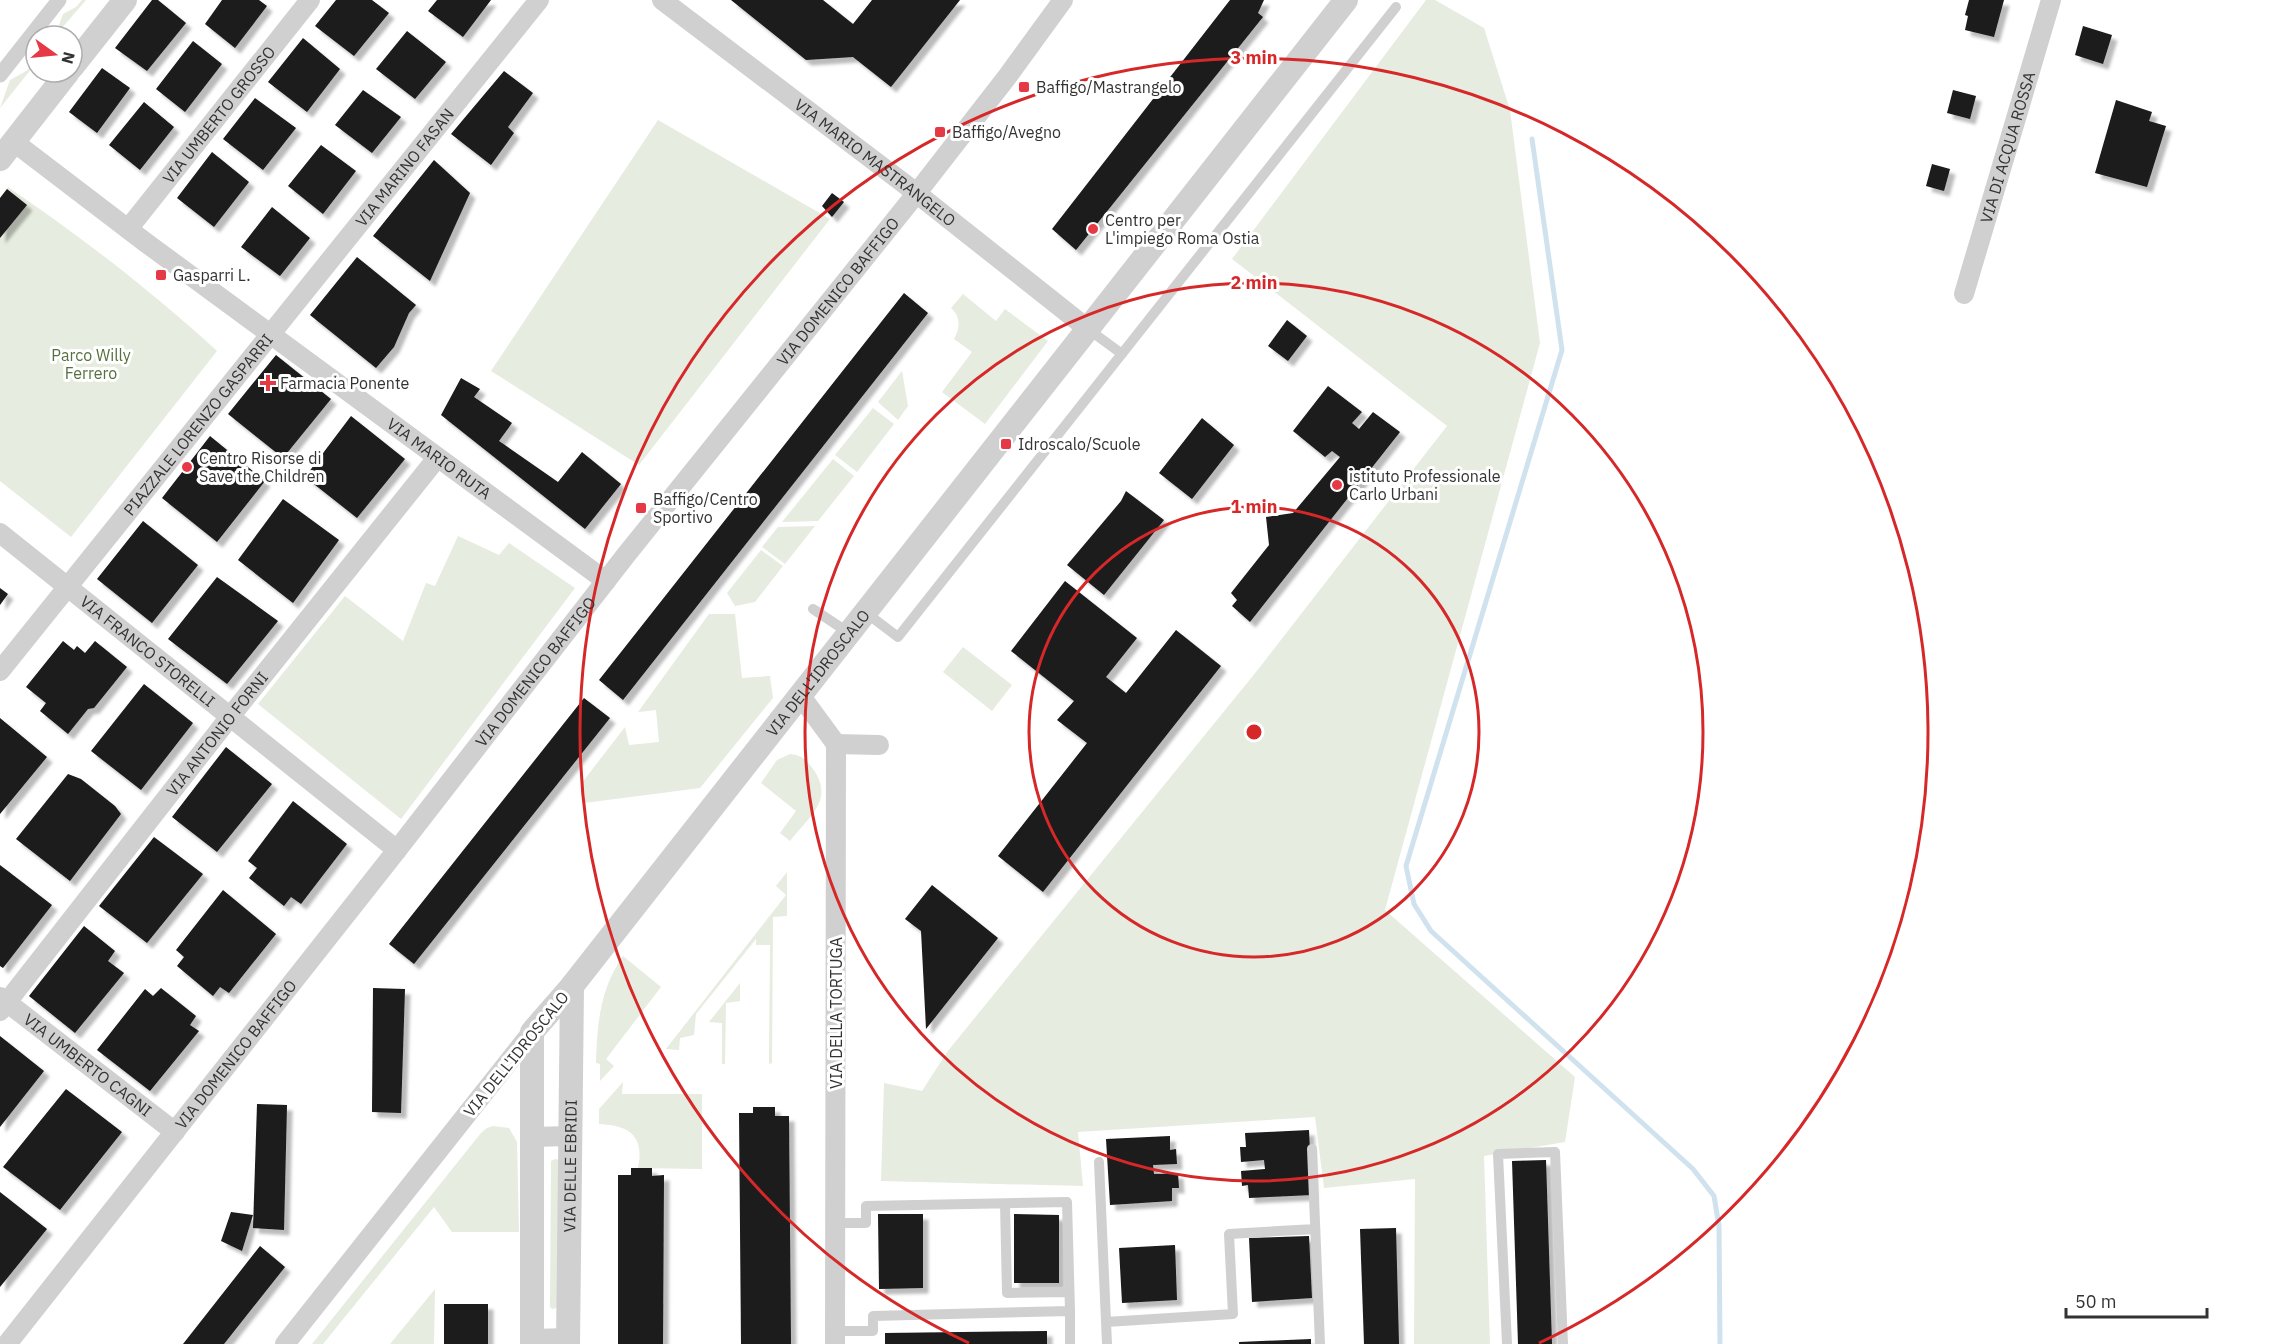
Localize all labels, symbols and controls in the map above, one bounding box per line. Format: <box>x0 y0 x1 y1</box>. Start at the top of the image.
north arrow <box>24 24 84 84</box>
street label: VIA UMBERTO GROSSO <box>158 42 280 187</box>
text: 3 min <box>1230 46 1278 69</box>
text: N <box>57 50 80 66</box>
street label: VIA DI ACQUA ROSSA <box>1976 69 2039 225</box>
place label: Baffigo/Mastrangelo <box>1036 77 1181 97</box>
marker: Baffigo/Mastrangelo <box>1017 80 1031 94</box>
street label: VIA MARIO MASTRANGELO <box>791 94 960 231</box>
street label: VIA MARINO FASAN <box>351 104 458 231</box>
place label: Baffigo/Avegno <box>952 122 1061 142</box>
marker: Baffigo/Avegno <box>933 125 947 139</box>
place label: Centro per L'impiego Roma Ostia <box>1105 210 1260 248</box>
street label: VIA DOMENICO BAFFIGO <box>772 213 903 370</box>
marker: Centro per L'impiego Roma Ostia <box>1086 222 1100 236</box>
place label: Gasparri L. <box>173 265 251 285</box>
marker: Gasparri L. <box>154 268 168 282</box>
text: 2 min <box>1230 271 1278 294</box>
street label: PIAZZALE LORENZO GASPARRI <box>119 330 277 519</box>
park label: Parco Willy Ferrero <box>51 345 131 383</box>
place label: Farmacia Ponente <box>280 373 409 393</box>
marker: Farmacia Ponente <box>261 376 275 390</box>
street label: VIA MARIO RUTA <box>383 413 495 503</box>
place label: Idroscalo/Scuole <box>1018 434 1141 454</box>
marker: Idroscalo/Scuole <box>999 437 1013 451</box>
place label: Centro Risorse di Save the Children <box>199 448 325 486</box>
marker: Centro Risorse di Save the Children <box>180 460 194 474</box>
place label: istituto Professionale Carlo Urbani <box>1349 466 1501 504</box>
marker: istituto Professionale Carlo Urbani <box>1330 478 1344 492</box>
place label: Baffigo/Centro Sportivo <box>653 489 758 527</box>
text: 1 min <box>1230 495 1278 518</box>
marker: Baffigo/Centro Sportivo <box>634 501 648 515</box>
street label: VIA FRANCO STORELLI <box>76 591 219 711</box>
street label: VIA DOMENICO BAFFIGO <box>471 593 600 751</box>
street label: VIA DELL'IDROSCALO <box>762 605 874 740</box>
street label: VIA ANTONIO FORNI <box>162 668 272 800</box>
centre of rings <box>1244 722 1264 742</box>
street label: VIA DELLA TORTUGA <box>826 937 846 1089</box>
street label: VIA DOMENICO BAFFIGO <box>171 976 301 1133</box>
street label: VIA DELL'IDROSCALO <box>459 987 573 1121</box>
street label: VIA UMBERTO CAGNI <box>20 1009 156 1121</box>
street label: VIA DELLE EBRIDI <box>559 1099 581 1233</box>
scale bar <box>2066 1281 2207 1319</box>
text: 50 m <box>2075 1290 2117 1313</box>

